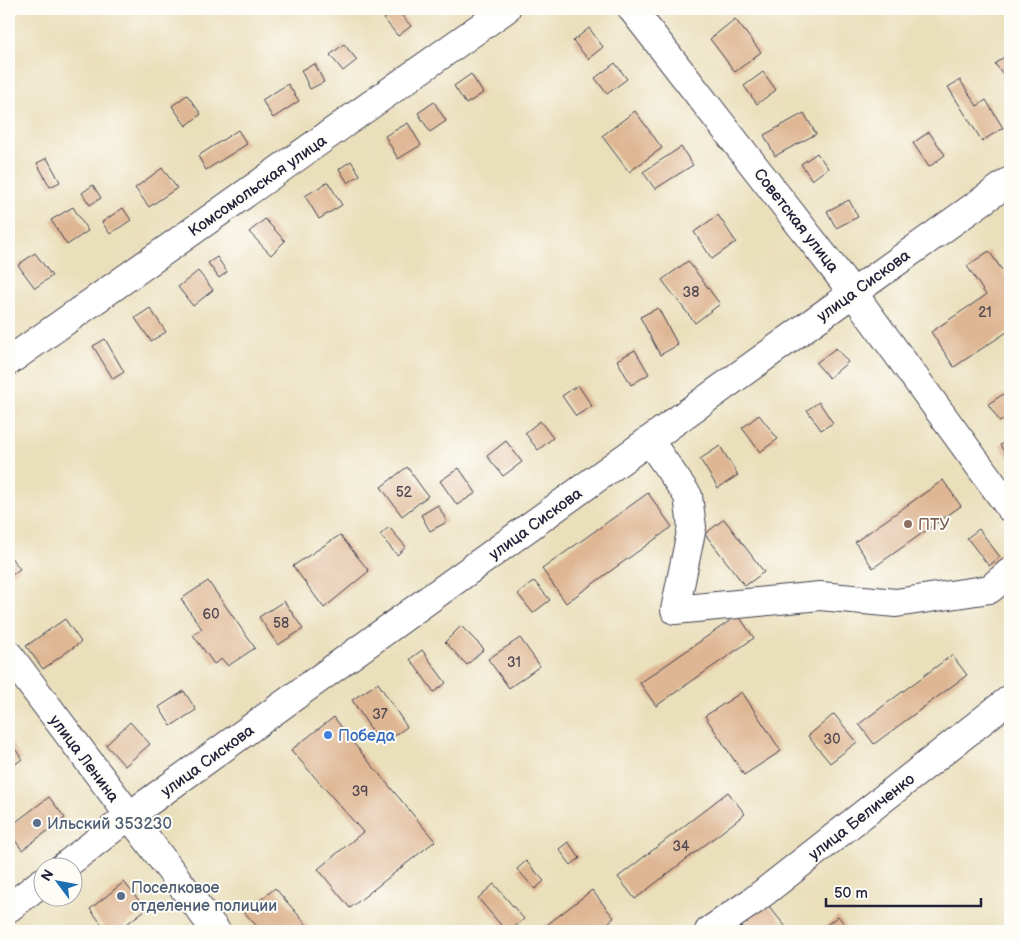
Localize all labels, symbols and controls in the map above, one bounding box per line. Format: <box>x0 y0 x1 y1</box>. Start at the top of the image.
street label: Комсомольская улица <box>185 131 331 241</box>
street label: Советская улица <box>749 165 843 277</box>
street label: улица Сискова <box>814 246 915 326</box>
house number: 38 <box>683 284 699 301</box>
house number: 21 <box>978 304 992 321</box>
house number: 52 <box>396 484 413 501</box>
street label: улица Сискова <box>486 484 587 564</box>
place label: ПТУ <box>918 516 950 535</box>
marker: ПТУ <box>902 518 914 530</box>
house number: 60 <box>203 606 219 623</box>
house number: 58 <box>273 615 289 632</box>
house number: 31 <box>507 654 521 671</box>
house number: 37 <box>372 706 388 723</box>
street label: улица Ленина <box>45 712 123 807</box>
street label: улица Сискова <box>158 721 259 801</box>
place label: Победа <box>338 727 396 746</box>
marker: Победа <box>322 729 334 741</box>
house number: 30 <box>824 731 840 748</box>
street label: улица Беличенко <box>805 770 919 865</box>
house number: 39 <box>352 783 368 800</box>
place label: Ильский 353230 <box>47 815 172 834</box>
marker: Ильский 353230 <box>31 817 43 829</box>
house number: 34 <box>672 838 690 855</box>
north arrow <box>32 858 82 908</box>
text: N <box>37 866 57 884</box>
scale bar <box>826 875 982 907</box>
place label: Поселковое отделение полиции <box>131 879 277 916</box>
text: 50 m <box>834 884 868 903</box>
marker: Поселковое отделение полиции <box>115 890 127 902</box>

